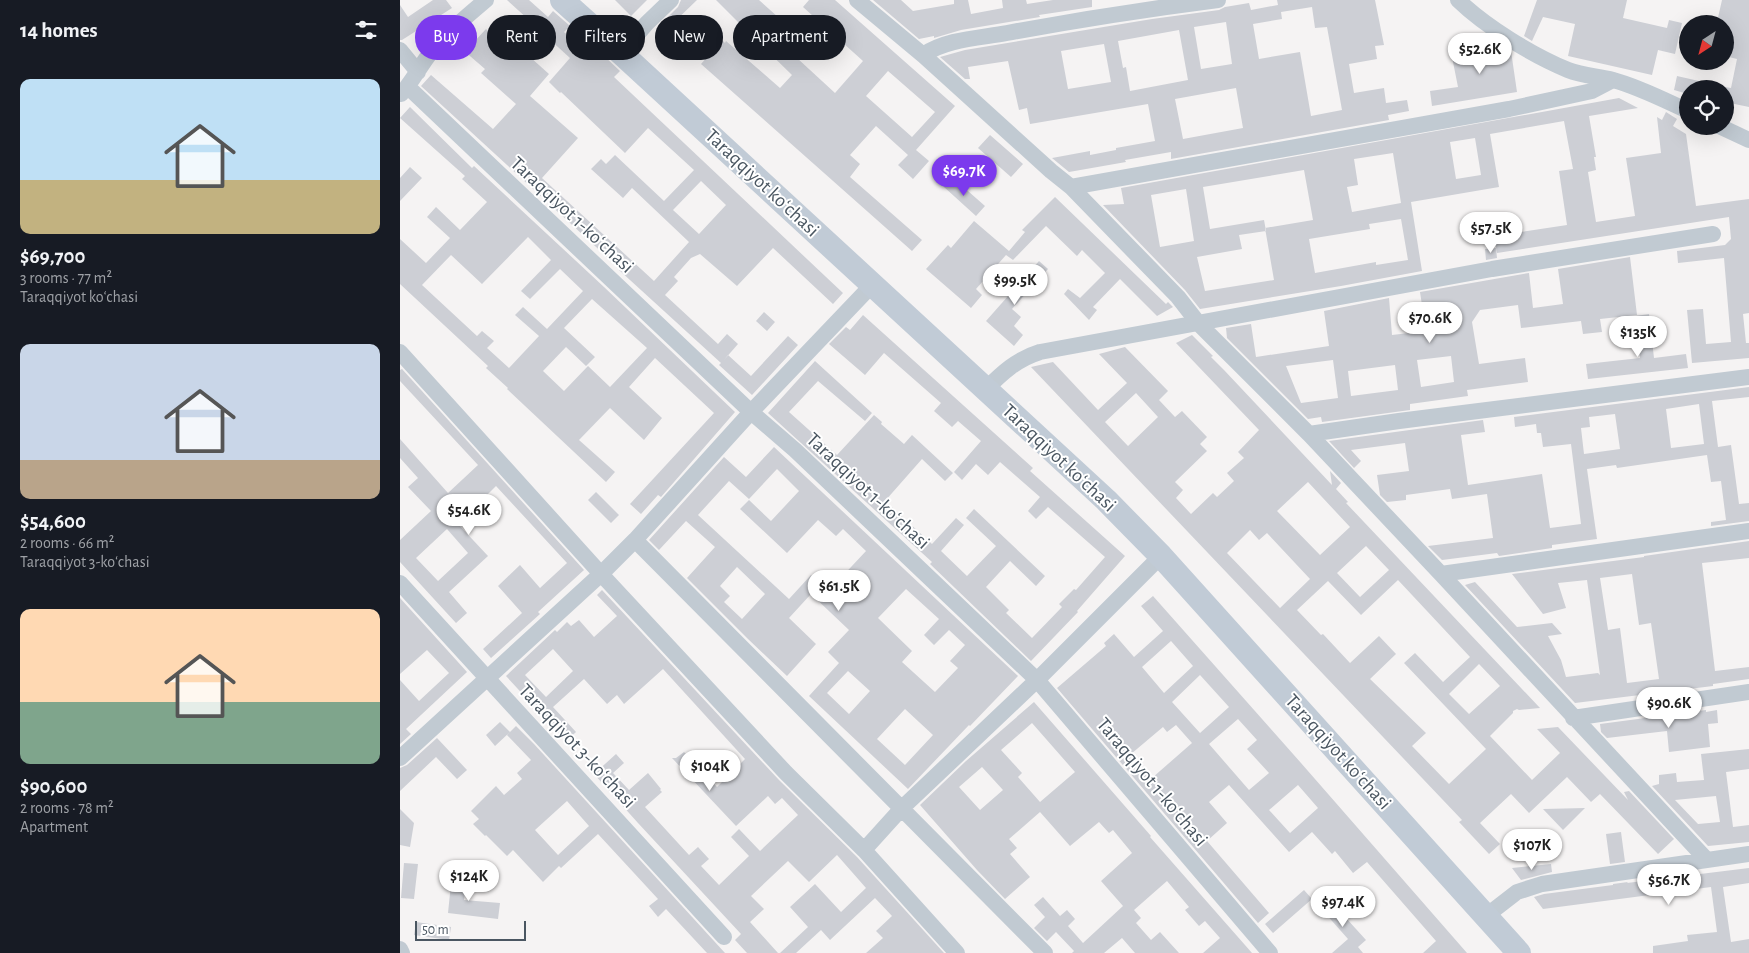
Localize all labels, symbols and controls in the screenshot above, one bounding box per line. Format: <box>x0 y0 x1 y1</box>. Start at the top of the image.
chip: Buy <box>415 15 477 60</box>
chip: Rent <box>487 15 556 60</box>
chip: Filters <box>566 15 645 60</box>
chip: New <box>655 15 723 60</box>
chip: Apartment <box>733 15 846 60</box>
north arrow <box>1679 15 1734 70</box>
map controls <box>1679 15 1734 135</box>
icon: filters <box>352 16 380 44</box>
text: 14 homes <box>20 20 98 41</box>
pin: $52.6K <box>1439 32 1521 75</box>
text: $52.6K <box>1459 41 1501 57</box>
button: locate <box>1679 80 1734 135</box>
icon: home <box>155 111 245 201</box>
street label: Taraqqiyot koʻchasi <box>701 125 823 241</box>
street label: Taraqqiyot 1-koʻchasi <box>506 153 638 277</box>
pin: $69.7K <box>923 154 1005 197</box>
text: $69.7K <box>943 163 985 179</box>
pin: $57.5K <box>1450 212 1532 254</box>
text: $57.5K <box>1471 220 1511 236</box>
text: $69,700 <box>20 246 86 267</box>
pin: $99.5K <box>974 264 1056 306</box>
text: 3 rooms · 77 m² <box>20 270 112 286</box>
text: $99.5K <box>994 272 1036 288</box>
text: Taraqqiyot koʻchasi <box>20 289 138 305</box>
pin: $70.6K <box>1389 302 1471 344</box>
text: $70.6K <box>1408 310 1452 326</box>
pin: $135K <box>1603 316 1673 358</box>
text: $135K <box>1620 324 1656 340</box>
icon: home <box>155 376 245 466</box>
street label: Taraqqiyot koʻchasi <box>998 400 1120 516</box>
street label: Taraqqiyot 1-koʻchasi <box>802 429 934 553</box>
pin: $54.6K <box>428 494 510 536</box>
text: $54.6K <box>448 502 490 518</box>
text: $54,600 <box>20 511 86 532</box>
text: 2 rooms · 66 m² <box>20 535 114 551</box>
text: Taraqqiyot 3-koʻchasi <box>20 554 150 570</box>
pin: $61.5K <box>798 570 880 612</box>
text: $61.5K <box>819 578 859 594</box>
icon: home <box>155 641 245 731</box>
street label: Taraqqiyot 3-koʻchasi <box>514 680 640 812</box>
pin: $90.6K <box>1628 686 1710 729</box>
street label: Taraqqiyot koʻchasi <box>1281 690 1395 814</box>
text: $90.6K <box>1647 695 1691 711</box>
street label: Taraqqiyot 1-koʻchasi <box>1093 714 1211 850</box>
pin: $104K <box>675 750 745 792</box>
text: $104K <box>691 758 729 774</box>
text: $90,600 <box>20 776 87 797</box>
text: 2 rooms · 78 m² <box>20 800 114 816</box>
text: Apartment <box>20 819 88 835</box>
pin: $107K <box>1497 828 1567 871</box>
text: $107K <box>1513 837 1551 853</box>
pin: $124K <box>434 860 504 902</box>
pin: $56.7K <box>1628 864 1710 906</box>
text: $124K <box>450 868 488 884</box>
text: $56.7K <box>1648 872 1690 888</box>
pin: $97.4K <box>1302 886 1384 928</box>
text: $97.4K <box>1322 894 1364 910</box>
scale bar <box>415 918 526 941</box>
text: 50 m <box>422 923 449 937</box>

